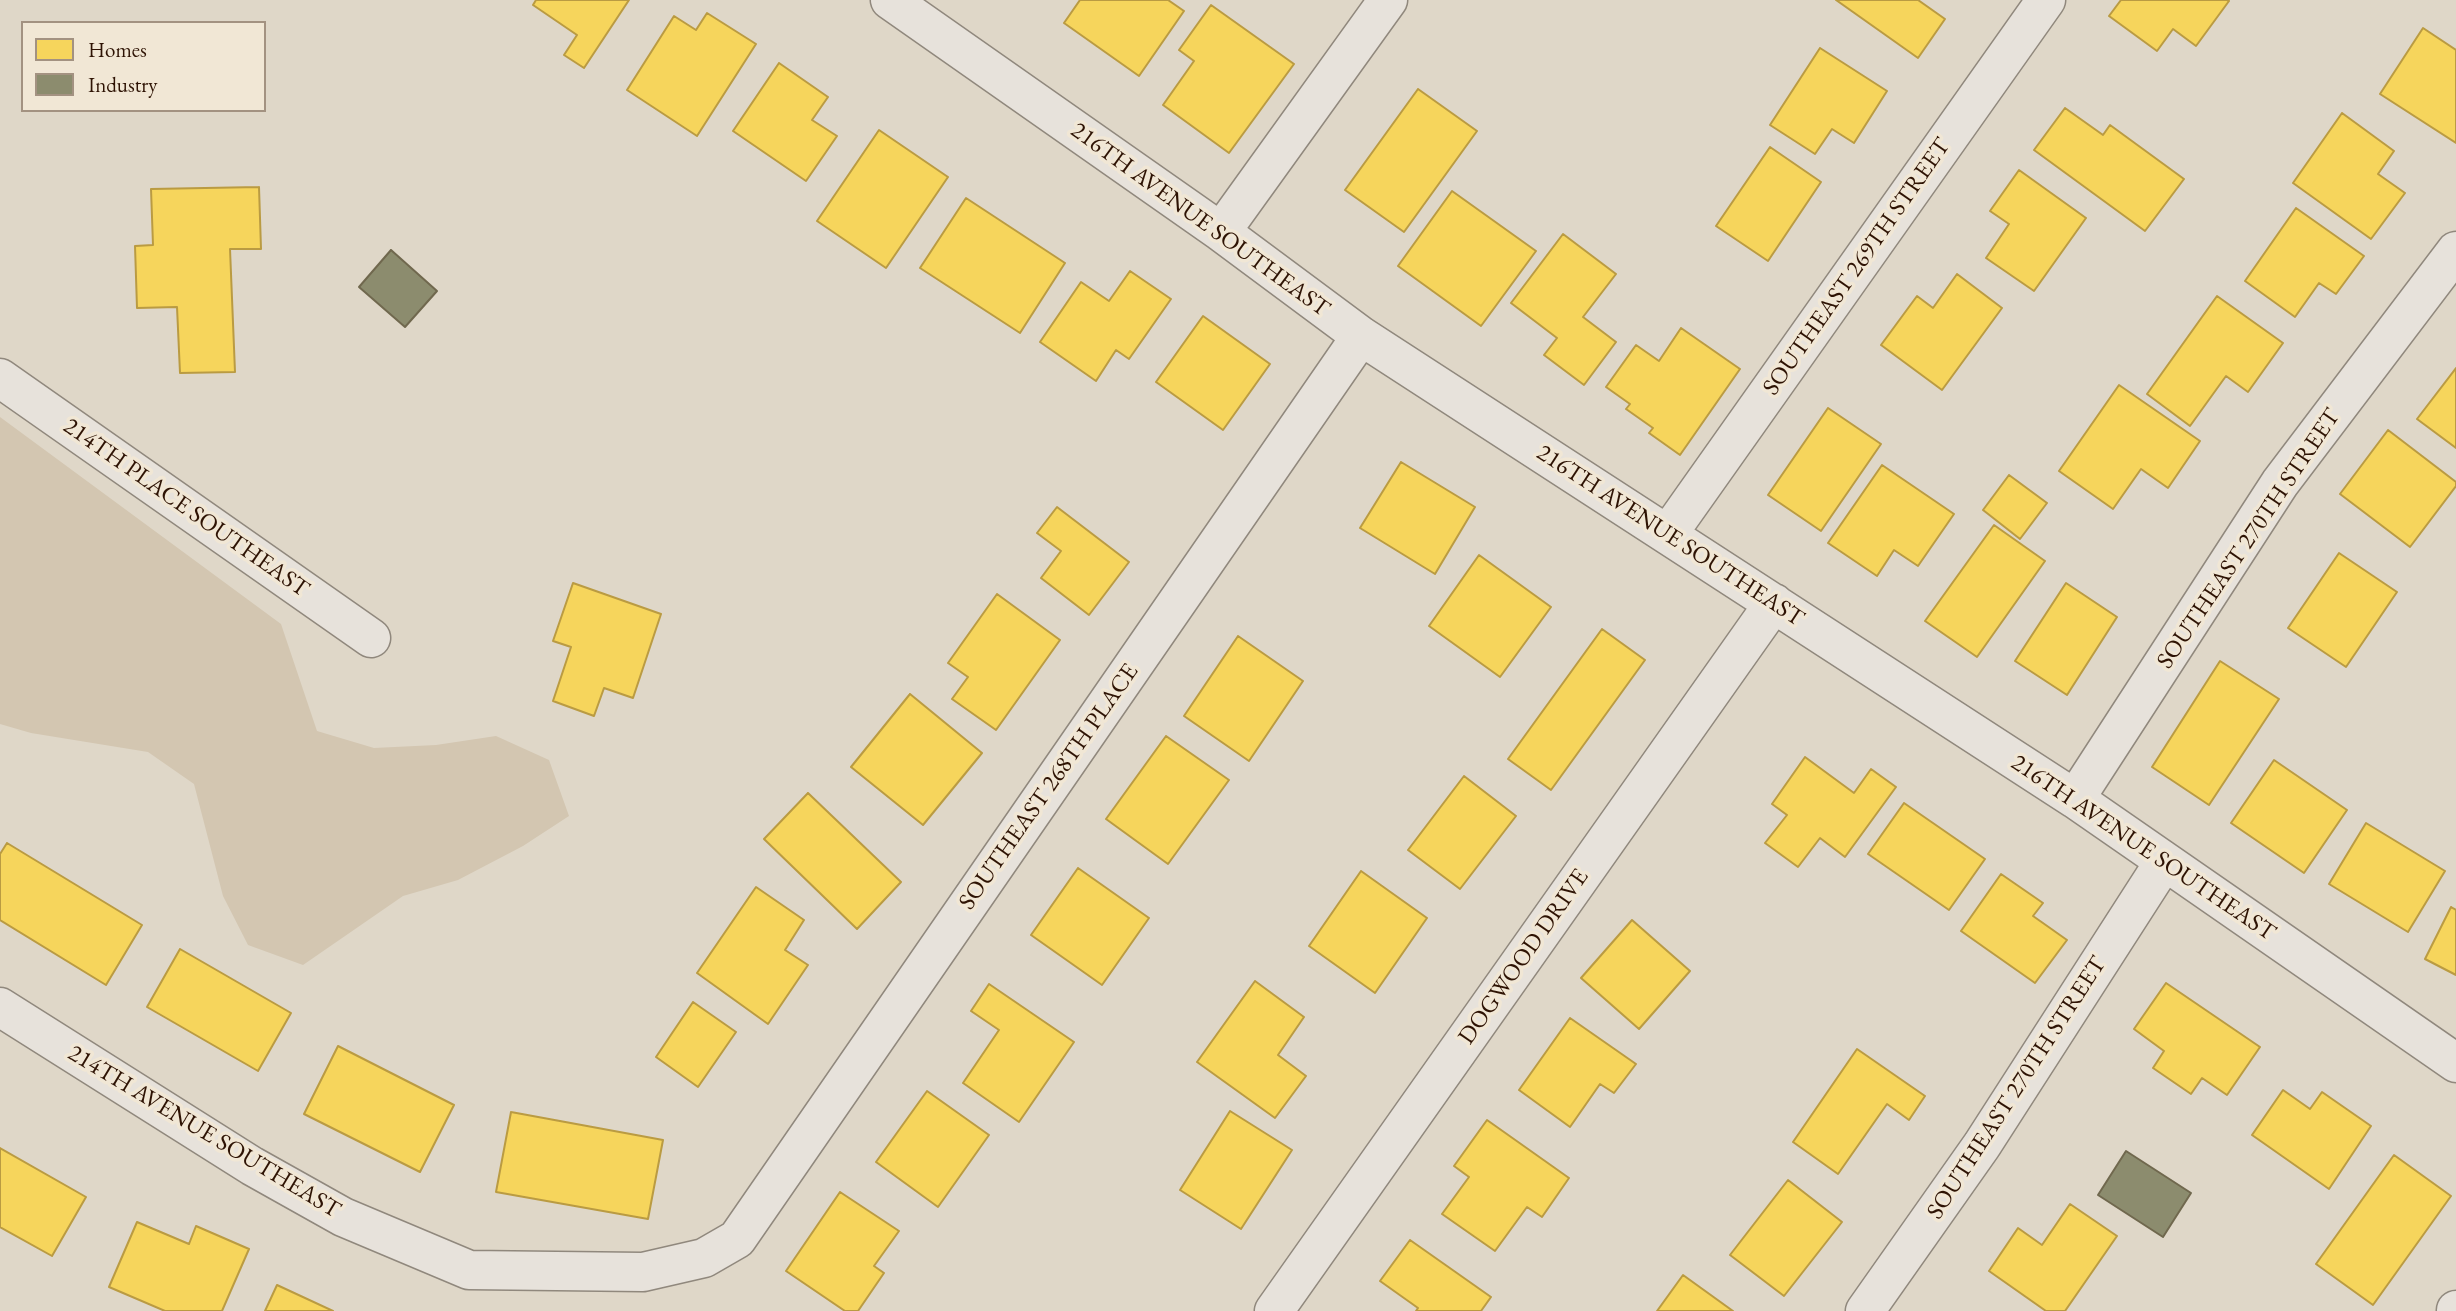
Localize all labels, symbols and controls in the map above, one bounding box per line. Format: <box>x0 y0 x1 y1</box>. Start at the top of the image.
legend <box>21 21 266 112</box>
text: Homes <box>88 36 147 63</box>
text: Industry <box>88 71 158 98</box>
street label: 216TH AVENUE SOUTHEAST <box>1065 116 1335 324</box>
street label: SOUTHEAST 269TH STREET <box>1757 133 1957 401</box>
street label: SOUTHEAST 270TH STREET <box>2151 404 2347 674</box>
street label: 214TH PLACE SOUTHEAST <box>58 412 314 604</box>
street label: 216TH AVENUE SOUTHEAST <box>1531 439 1809 633</box>
street label: SOUTHEAST 268TH PLACE <box>953 659 1145 915</box>
street label: 216TH AVENUE SOUTHEAST <box>2005 749 2281 947</box>
street label: DOGWOOD DRIVE <box>1453 864 1595 1050</box>
street label: SOUTHEAST 270TH STREET <box>1921 951 2113 1225</box>
street label: 214TH AVENUE SOUTHEAST <box>62 1039 346 1225</box>

